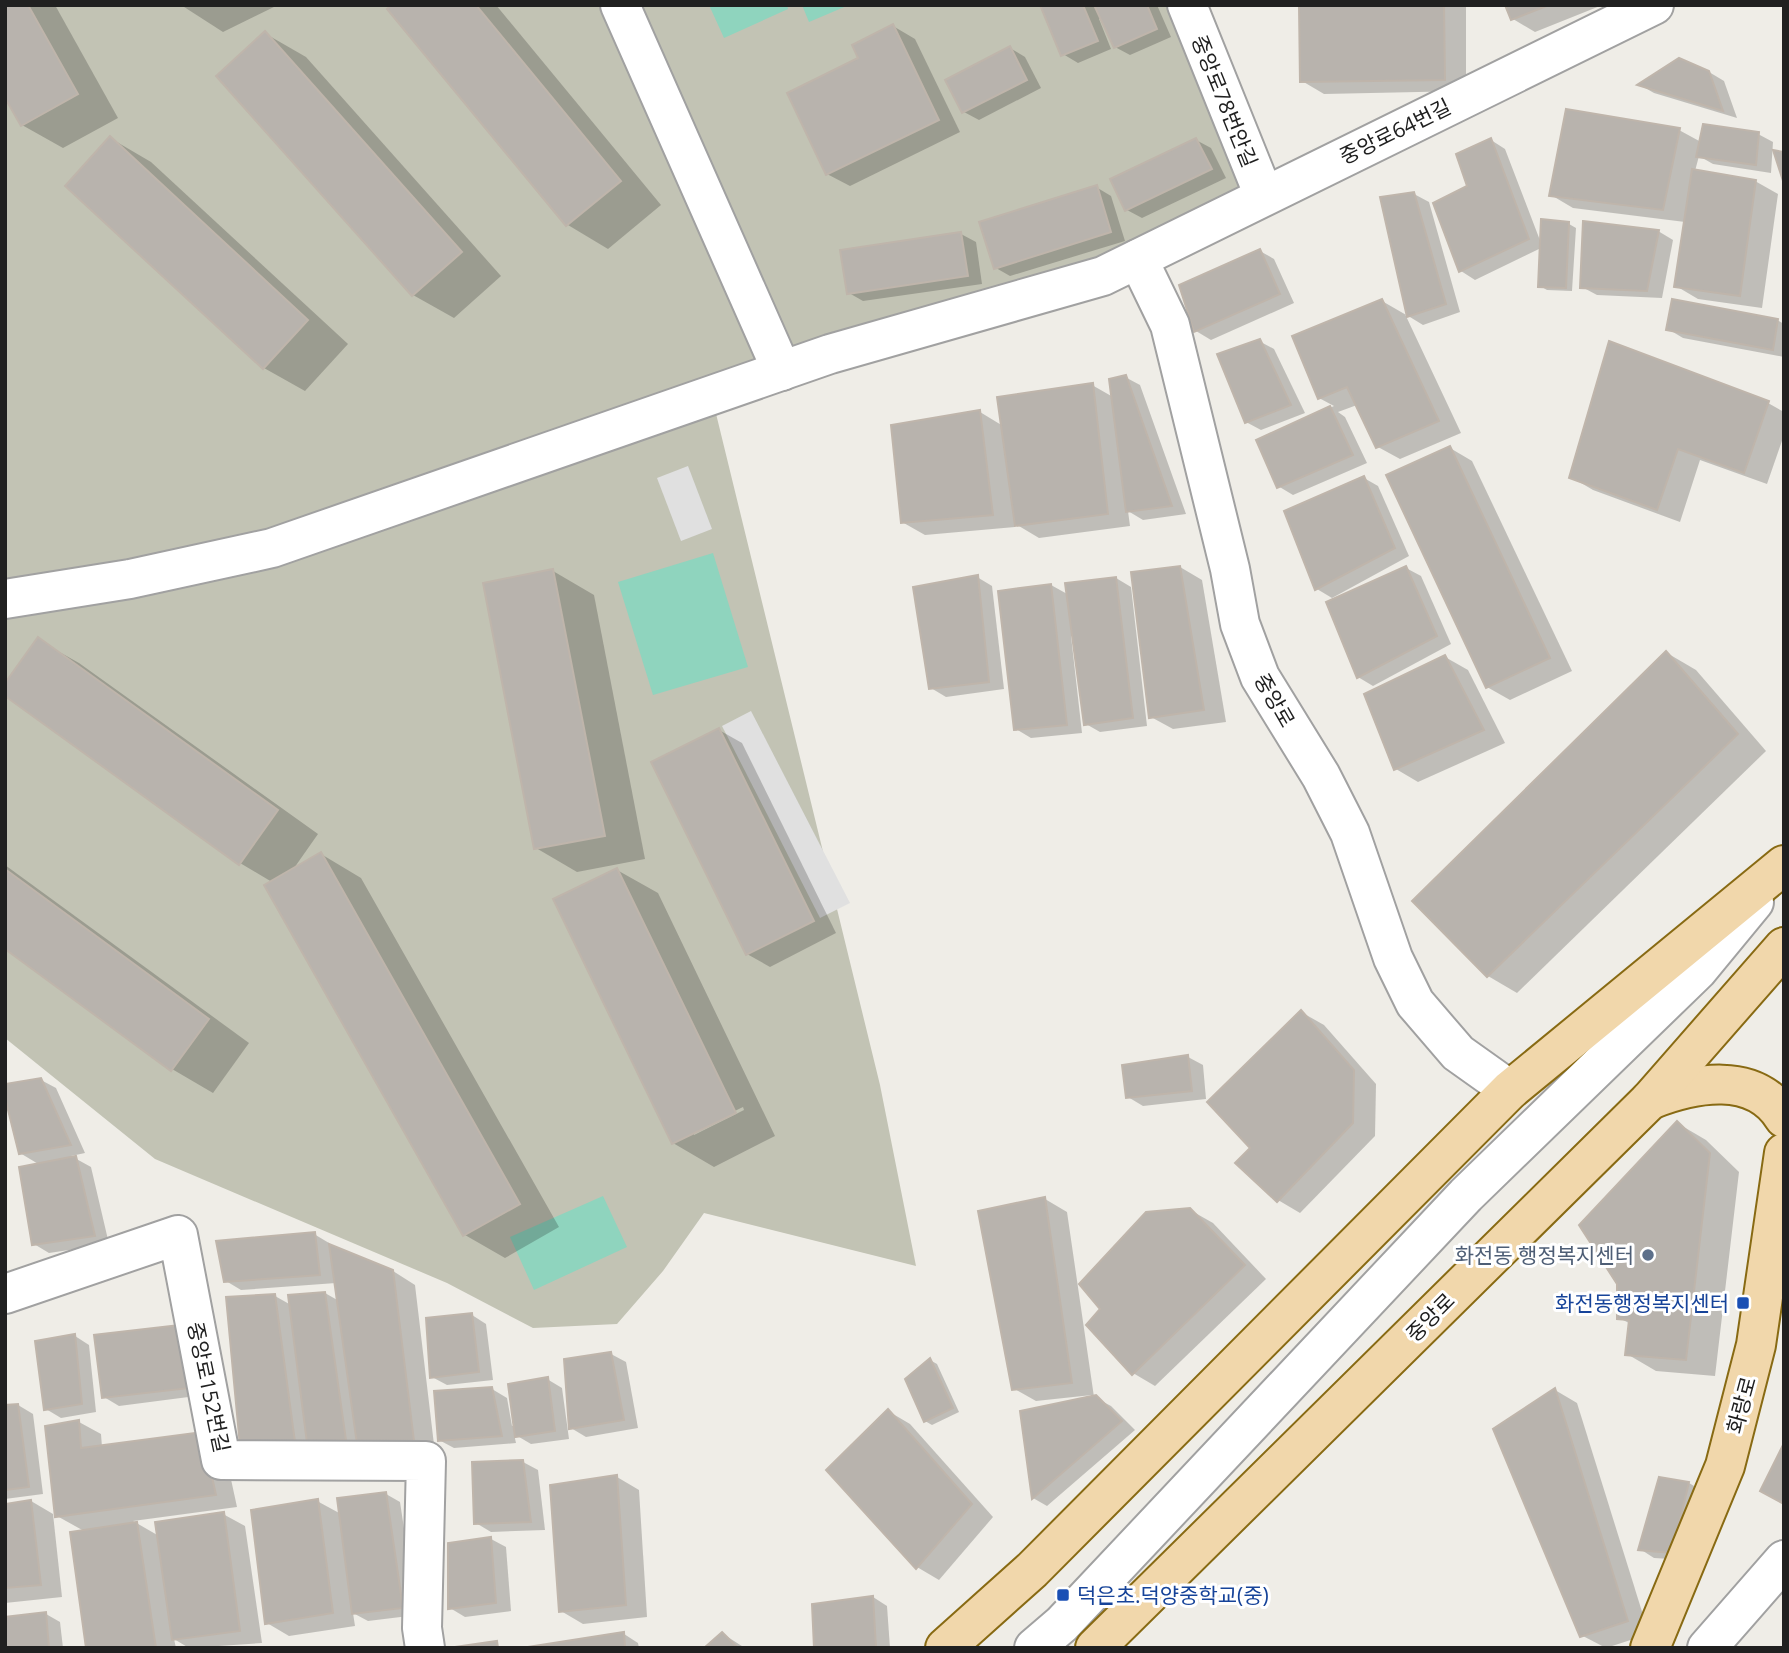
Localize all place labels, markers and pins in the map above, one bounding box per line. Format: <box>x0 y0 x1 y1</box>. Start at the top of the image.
place label: 화전동 행정복지센터 <box>1455 1241 1634 1269</box>
marker: 화전동 행정복지센터 <box>1640 1247 1656 1263</box>
place label: 화전동행정복지센터 <box>1555 1289 1729 1317</box>
marker: 화전동행정복지센터 <box>1735 1295 1751 1311</box>
place label: 덕은초.덕양중학교(중) <box>1077 1581 1269 1609</box>
marker: 덕은초.덕양중학교(중) <box>1055 1587 1071 1603</box>

